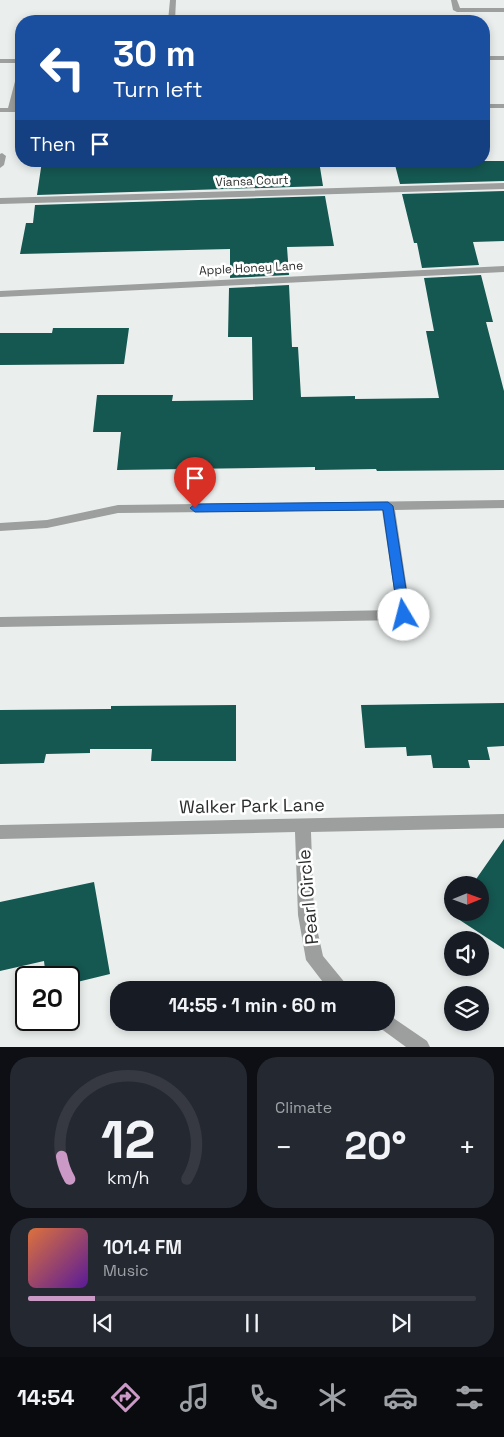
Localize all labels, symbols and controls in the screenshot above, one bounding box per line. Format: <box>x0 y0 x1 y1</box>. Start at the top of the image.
text: 30 m <box>113 32 196 76</box>
icon: left <box>30 35 95 100</box>
text: Turn left <box>113 75 203 103</box>
icon: arrive <box>86 130 114 158</box>
text: Then <box>30 132 76 157</box>
street label: Viansa Court <box>215 172 289 190</box>
street label: Apple Honey Lane <box>199 257 303 279</box>
pin <box>174 457 216 508</box>
icon: arrive <box>181 464 209 492</box>
position arrow <box>377 588 429 640</box>
street label: Walker Park Lane <box>179 793 325 818</box>
street label: Pearl Circle <box>292 848 323 946</box>
north arrow <box>444 876 489 921</box>
map controls <box>444 876 489 1031</box>
button: sound <box>444 931 489 976</box>
speed limit sign: 20 <box>15 966 80 1031</box>
button: layers <box>444 986 489 1031</box>
text: 14:55 · 1 min · 60 m <box>168 993 337 1018</box>
text: Climate <box>275 1097 332 1118</box>
text: 12 <box>101 1107 156 1173</box>
text: 20° <box>344 1122 407 1170</box>
text: − <box>275 1129 292 1165</box>
text: + <box>459 1129 476 1165</box>
text: km/h <box>107 1166 150 1189</box>
text: 101.4 FM <box>103 1235 182 1260</box>
text: Music <box>103 1260 149 1281</box>
icon: previous <box>89 1309 117 1337</box>
icon: pause <box>238 1309 266 1337</box>
icon: next <box>387 1309 415 1337</box>
icon: directions <box>108 1380 143 1415</box>
icon: music <box>177 1380 212 1415</box>
icon: phone <box>246 1380 281 1415</box>
icon: climate <box>315 1380 350 1415</box>
icon: car <box>383 1380 418 1415</box>
icon: filters <box>452 1380 487 1415</box>
text: 14:54 <box>17 1383 75 1411</box>

